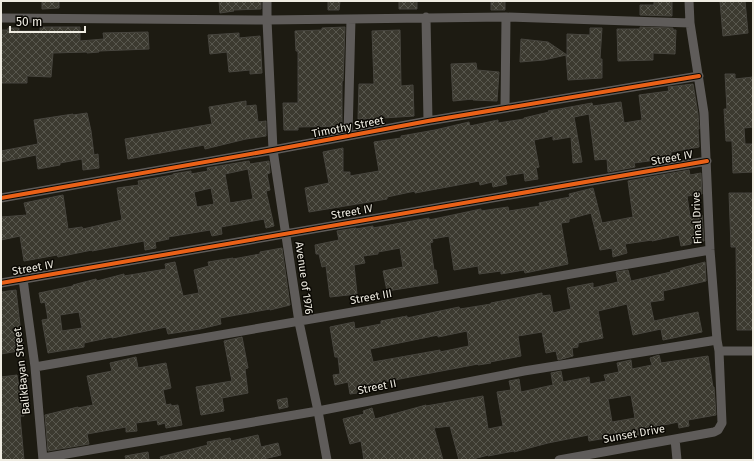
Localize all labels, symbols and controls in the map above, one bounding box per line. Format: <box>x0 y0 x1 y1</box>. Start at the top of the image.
scale bar <box>10 8 85 34</box>
text: 50 m <box>16 15 42 29</box>
street label: Timothy Street <box>311 114 385 140</box>
street label: Street IV <box>650 148 695 168</box>
street label: Final Drive <box>690 192 704 244</box>
street label: Street IV <box>330 202 375 222</box>
street label: Avenue of 1976 <box>292 241 316 315</box>
street label: Street IV <box>11 258 56 278</box>
street label: Street III <box>349 287 393 307</box>
street label: BalikBayan Street <box>11 327 33 415</box>
street label: Street II <box>356 377 398 397</box>
street label: Sunset Drive <box>602 422 666 446</box>

